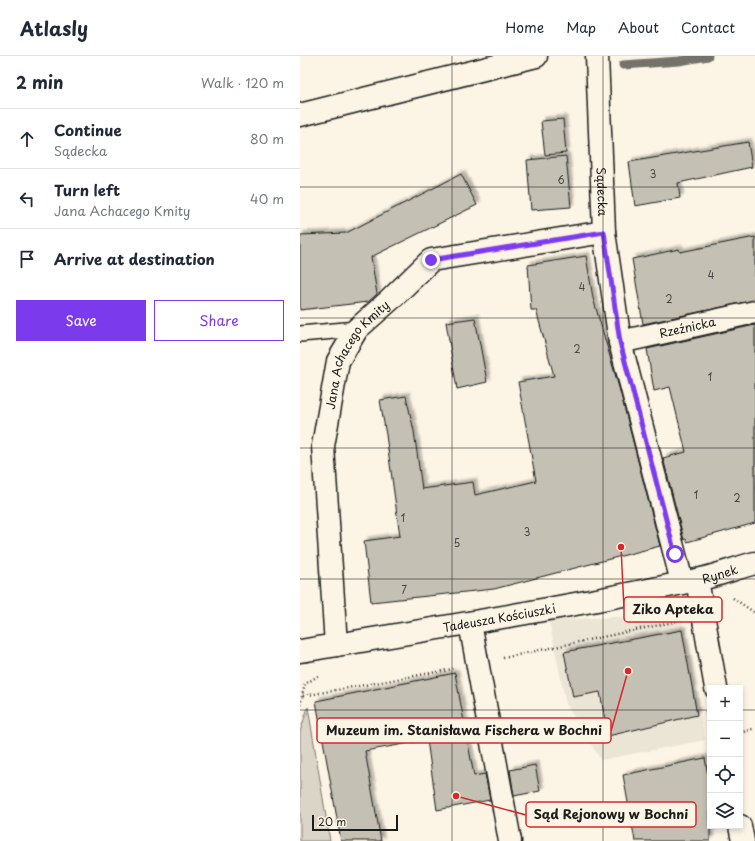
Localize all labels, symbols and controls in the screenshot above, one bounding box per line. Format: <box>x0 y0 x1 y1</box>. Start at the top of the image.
text: Atlasly <box>20 14 88 42</box>
text: Home <box>505 17 544 38</box>
text: Map <box>566 17 596 38</box>
text: About <box>618 17 659 38</box>
text: Contact <box>681 17 735 38</box>
text: 2 min <box>16 69 63 95</box>
text: Walk · 120 m <box>201 73 284 92</box>
text: Continue <box>54 118 122 141</box>
icon: ahead <box>16 128 38 150</box>
text: 80 m <box>250 129 284 148</box>
text: Sądecka <box>54 141 107 160</box>
house number: 3 <box>650 166 656 181</box>
street label: Sądecka <box>592 167 612 217</box>
house number: 6 <box>557 172 565 187</box>
text: Turn left <box>54 178 120 201</box>
icon: left <box>16 188 38 210</box>
text: 40 m <box>250 189 284 208</box>
text: Jana Achacego Kmity <box>54 201 191 220</box>
text: Arrive at destination <box>54 247 215 270</box>
icon: arrive <box>16 248 38 270</box>
route end <box>422 251 440 269</box>
house number: 4 <box>708 267 715 282</box>
house number: 4 <box>579 279 586 294</box>
house number: 2 <box>665 291 673 306</box>
street label: Jana Achacego Kmity <box>321 296 393 411</box>
button: Save <box>16 300 146 341</box>
button: Share <box>154 300 284 341</box>
street label: Rzeźnicka <box>657 312 718 342</box>
house number: 2 <box>573 341 581 356</box>
house number: 1 <box>708 369 712 384</box>
house number: 1 <box>694 487 698 502</box>
house number: 2 <box>733 490 741 505</box>
house number: 1 <box>401 510 405 525</box>
house number: 3 <box>524 524 530 539</box>
house number: 5 <box>454 535 460 550</box>
route start <box>666 545 684 563</box>
street label: Rynek <box>700 560 740 588</box>
house number: 7 <box>401 582 407 597</box>
callout: Ziko Apteka <box>624 597 722 622</box>
street label: Tadeusza Kościuszki <box>441 599 557 636</box>
text: Ziko Apteka <box>632 599 714 618</box>
map controls <box>707 685 743 829</box>
button: + <box>707 685 743 721</box>
callout: Muzeum im. Stanisława Fischera w Bochni <box>317 718 611 743</box>
text: Muzeum im. Stanisława Fischera w Bochni <box>326 720 602 739</box>
button: − <box>707 721 743 757</box>
button: locate <box>707 757 743 793</box>
button: layers <box>707 793 743 829</box>
callout: Sąd Rejonowy w Bochni <box>526 802 696 827</box>
text: Sąd Rejonowy w Bochni <box>534 804 688 823</box>
scale bar <box>312 813 398 832</box>
text: 20 m <box>318 813 346 830</box>

